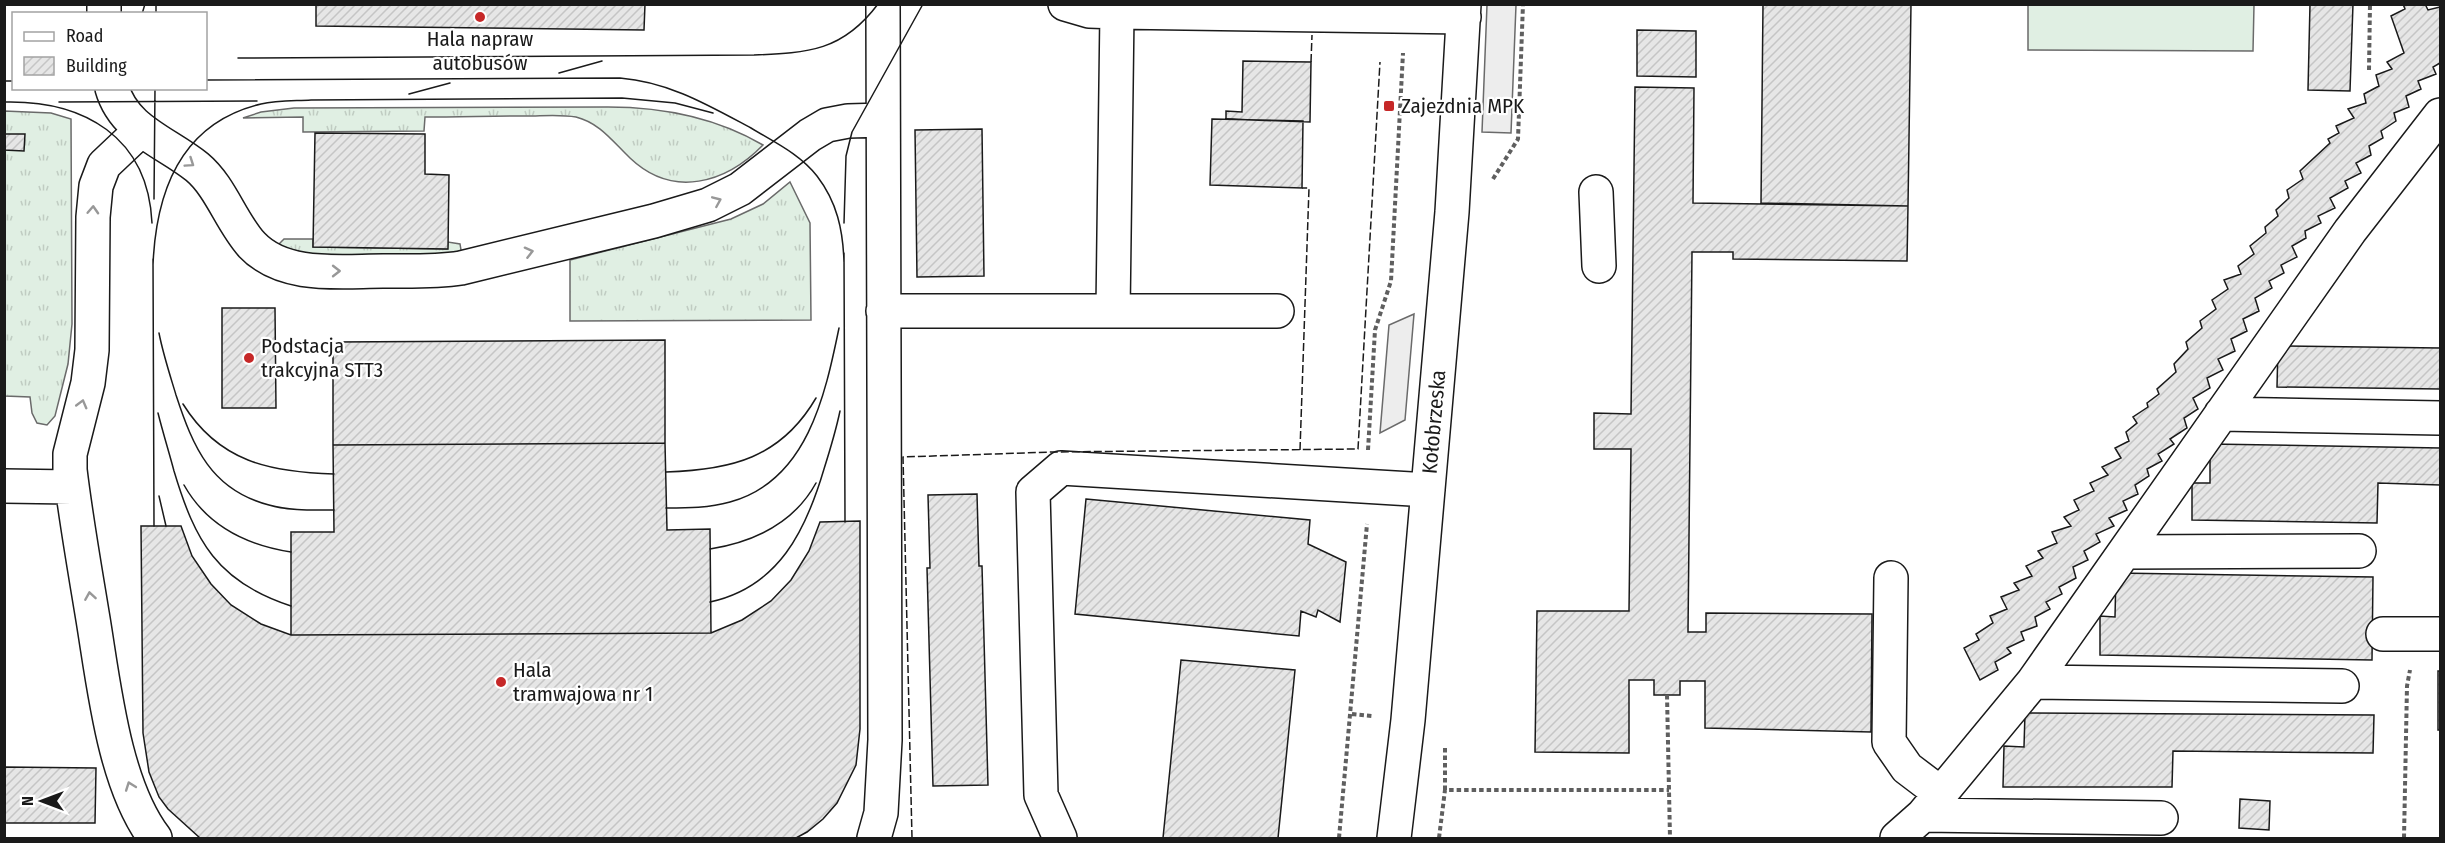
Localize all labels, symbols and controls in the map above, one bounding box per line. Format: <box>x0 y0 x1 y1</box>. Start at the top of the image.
marker: Hala napraw autobusów <box>473 10 487 24</box>
legend <box>12 12 207 90</box>
text: Road <box>66 25 103 47</box>
place label: Hala napraw autobusów <box>427 26 534 76</box>
text: Building <box>66 55 127 77</box>
place label: Zajezdnia MPK <box>1401 93 1525 119</box>
marker: Zajezdnia MPK <box>1382 99 1396 113</box>
one-way arrow <box>183 156 194 167</box>
one-way arrow <box>711 196 722 208</box>
one-way arrow <box>87 205 100 214</box>
one-way arrow <box>524 247 534 259</box>
one-way arrow <box>332 265 341 277</box>
place label: Podstacja trakcyjna STT3 <box>261 333 383 383</box>
marker: Podstacja trakcyjna STT3 <box>242 351 256 365</box>
street label: Kołobrzeska <box>1417 369 1451 475</box>
one-way arrow <box>75 399 87 410</box>
one-way arrow <box>84 591 96 600</box>
place label: Hala tramwajowa nr 1 <box>513 657 653 707</box>
marker: Hala tramwajowa nr 1 <box>494 675 508 689</box>
north arrow <box>12 771 72 831</box>
one-way arrow <box>125 781 137 792</box>
text: N <box>18 796 37 806</box>

